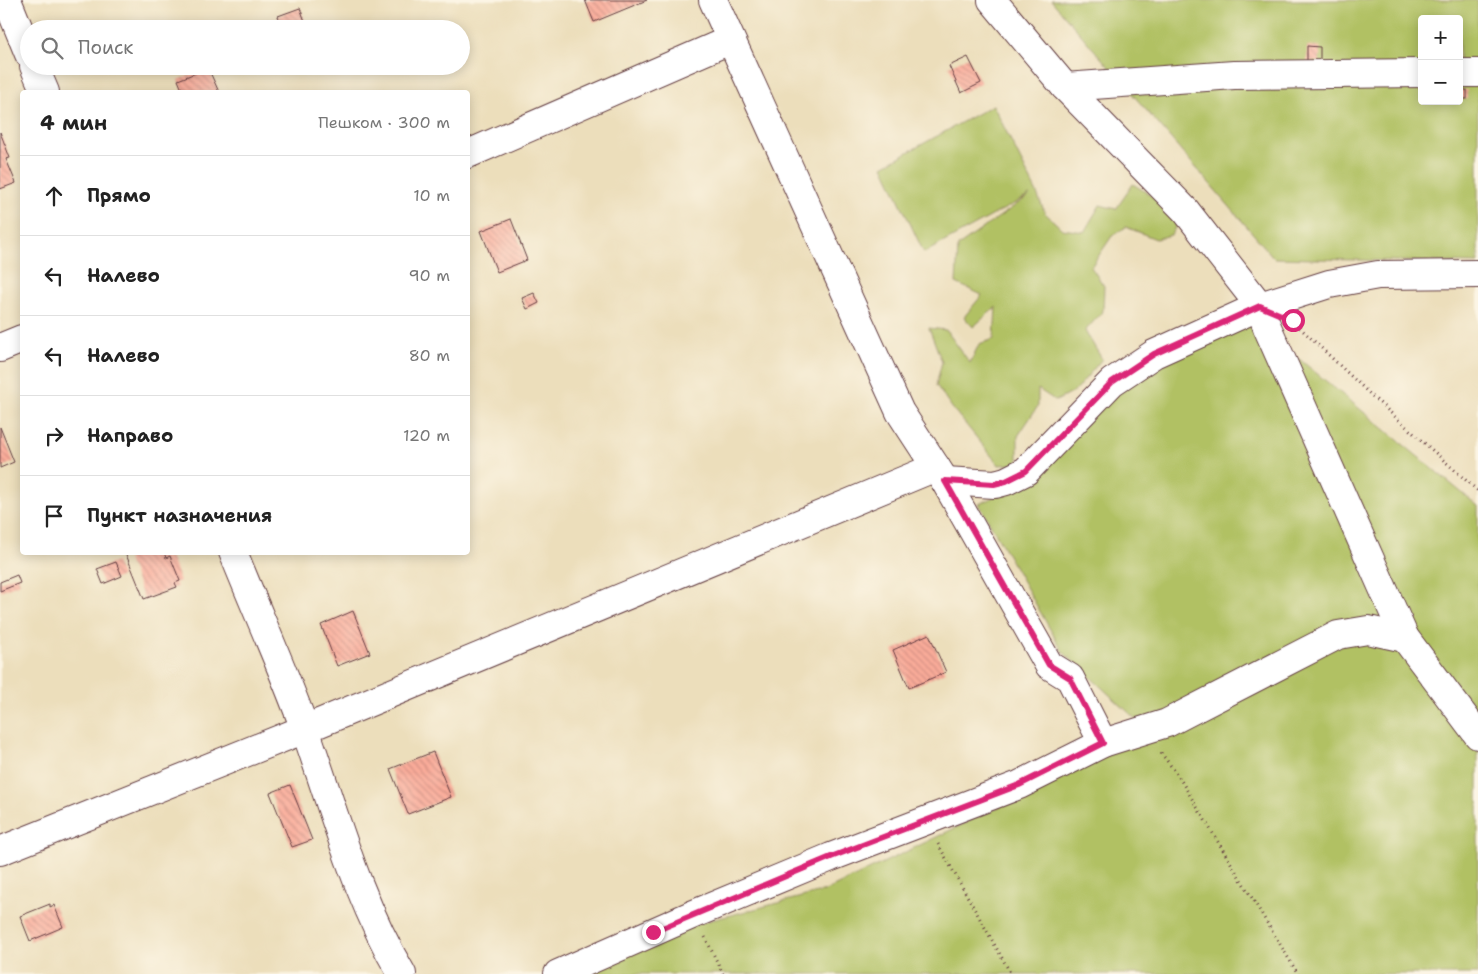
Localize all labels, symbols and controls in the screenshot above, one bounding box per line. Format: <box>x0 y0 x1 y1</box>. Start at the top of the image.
map controls <box>1418 15 1463 105</box>
button: + <box>1418 15 1463 60</box>
search box <box>20 20 470 75</box>
icon: search <box>38 34 66 62</box>
text: Поиск <box>78 35 133 60</box>
button: − <box>1418 60 1463 105</box>
text: 4 мин <box>40 109 107 137</box>
text: Пешком · 300 m <box>318 112 450 133</box>
icon: ahead <box>40 182 68 210</box>
text: Прямо <box>87 183 151 208</box>
text: 10 m <box>413 185 450 206</box>
icon: left <box>40 262 68 290</box>
text: Налево <box>87 263 160 288</box>
text: 90 m <box>409 265 450 286</box>
route start <box>1282 309 1305 332</box>
icon: left <box>40 342 68 370</box>
text: Налево <box>87 343 160 368</box>
text: 80 m <box>409 345 450 366</box>
icon: right <box>40 422 68 450</box>
text: Направо <box>87 423 173 448</box>
text: 120 m <box>403 425 450 446</box>
icon: arrive <box>40 502 68 530</box>
text: Пункт назначения <box>87 503 272 528</box>
route end <box>642 921 665 944</box>

